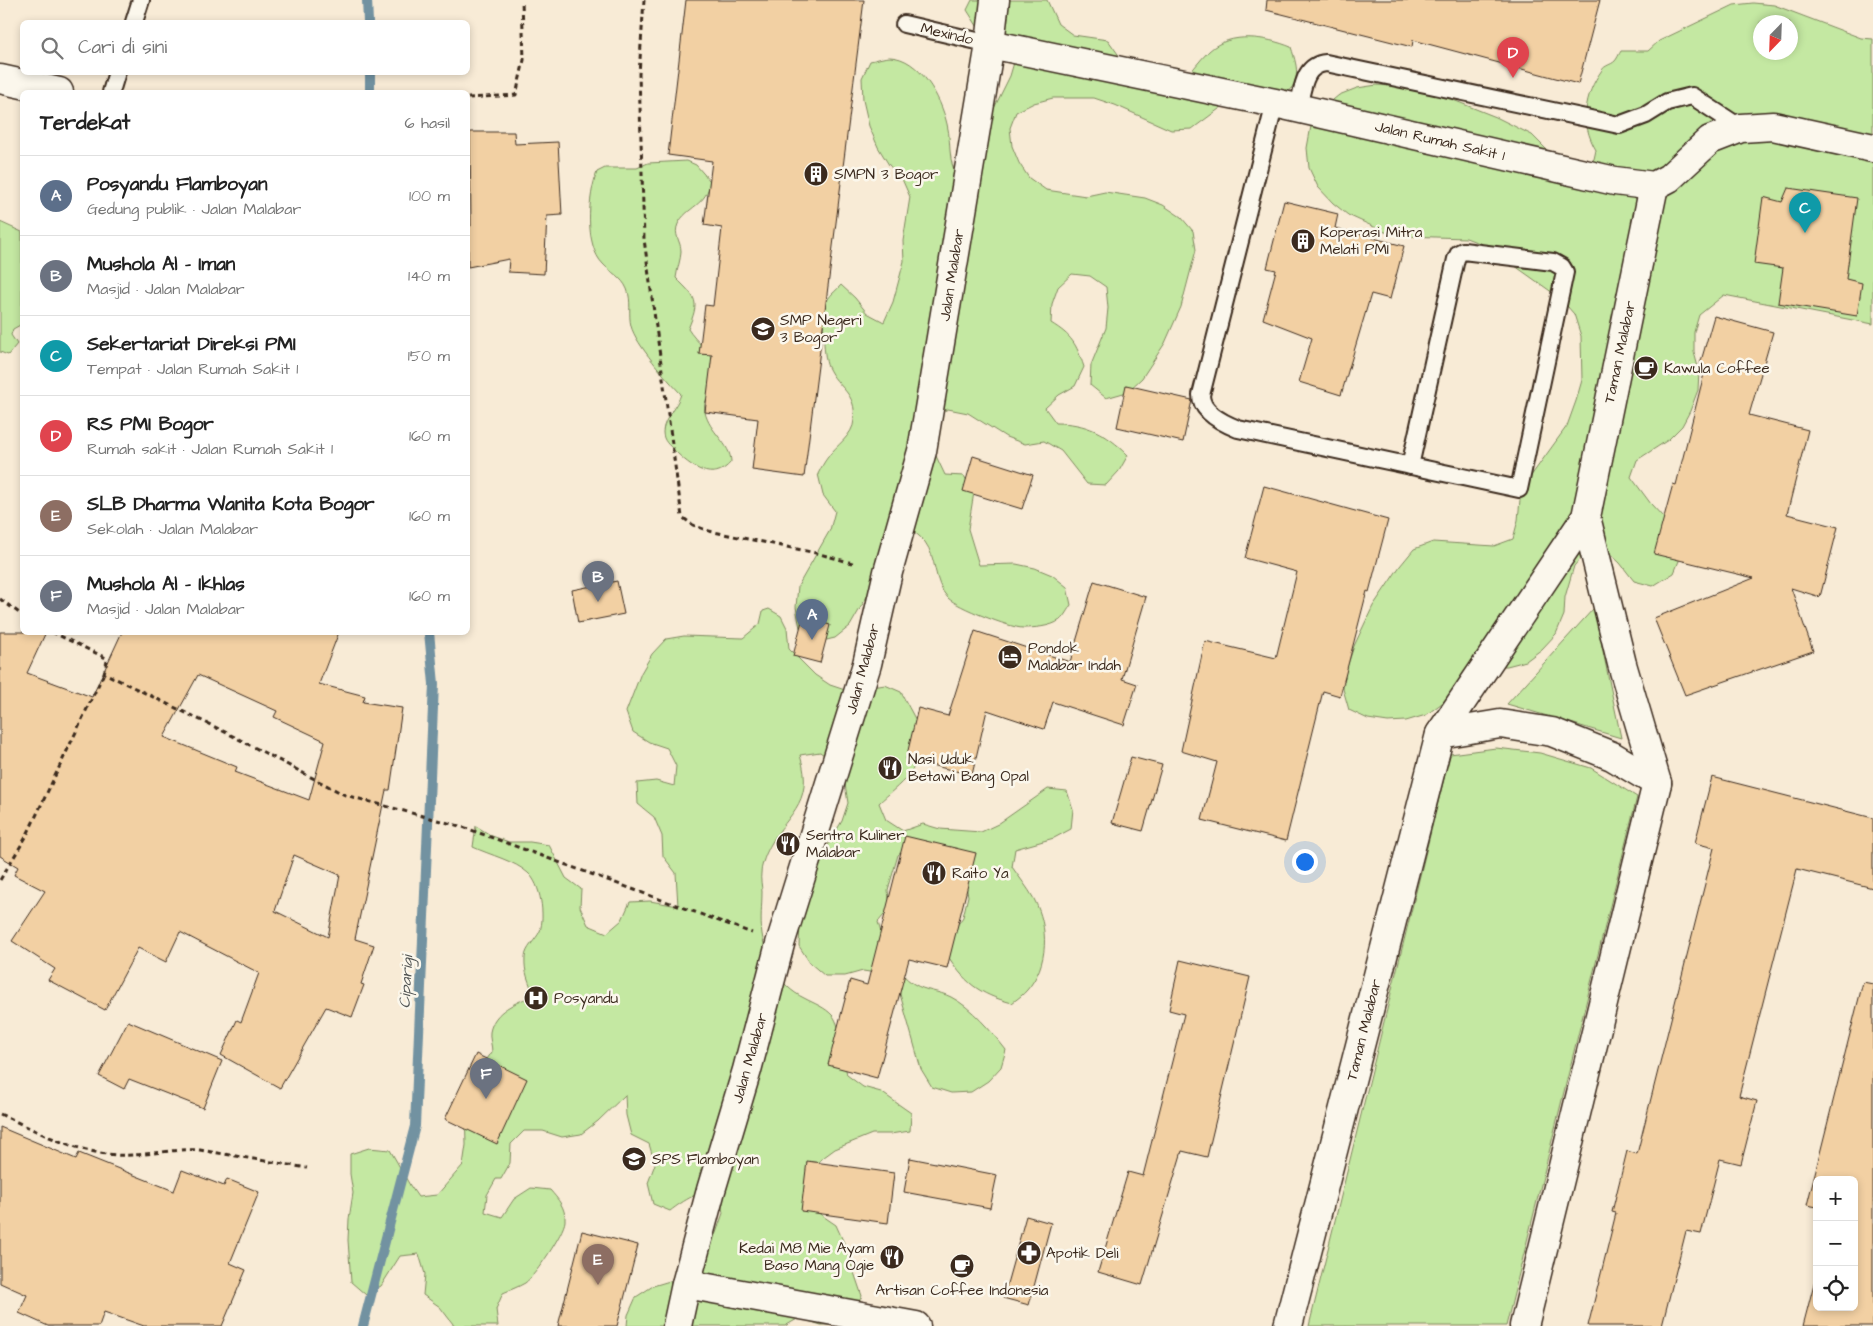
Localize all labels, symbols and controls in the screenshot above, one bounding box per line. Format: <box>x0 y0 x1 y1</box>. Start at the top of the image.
north arrow <box>1753 15 1798 60</box>
street label: Mexindo <box>919 18 976 50</box>
search box <box>20 20 470 75</box>
icon: search <box>38 34 66 62</box>
text: Cari di sini <box>78 34 167 61</box>
pin: D <box>1497 37 1529 78</box>
text: Terdekat <box>40 108 130 137</box>
text: 6 hasil <box>405 112 450 134</box>
street label: Jalan Rumah Sakit 1 <box>1373 116 1507 166</box>
building icon: SMPN 3 Bogor <box>803 161 829 187</box>
place label: SMPN 3 Bogor <box>834 164 938 186</box>
text: Posyandu Flamboyan <box>87 171 267 198</box>
text: A <box>51 185 61 207</box>
text: 100 m <box>409 185 450 207</box>
pin: C <box>1789 192 1821 233</box>
text: Gedung publik · Jalan Malabar <box>87 198 301 220</box>
place label: Koperasi Mitra Melati PMI <box>1320 222 1423 260</box>
street label: Jalan Malabar <box>934 227 970 323</box>
building icon: Koperasi Mitra Melati PMI <box>1290 228 1316 254</box>
text: Mushola Al - Iman <box>87 251 235 278</box>
text: B <box>50 265 62 287</box>
text: 140 m <box>408 265 450 287</box>
text: Masjid · Jalan Malabar <box>87 278 245 300</box>
street label: Taman Malabar <box>1599 299 1641 405</box>
place label: SMP Negeri 3 Bogor <box>780 310 862 349</box>
school or university icon: SMP Negeri 3 Bogor <box>750 316 776 342</box>
text: Sekertariat Direksi PMI <box>87 331 296 358</box>
text: C <box>50 345 62 367</box>
text: 150 m <box>408 345 450 367</box>
cafe icon: Kawula Coffee <box>1633 355 1659 381</box>
text: Tempat · Jalan Rumah Sakit 1 <box>87 358 298 380</box>
place label: Kawula Coffee <box>1664 358 1770 379</box>
text: RS PMI Bogor <box>87 411 214 438</box>
text: D <box>51 425 61 447</box>
text: 160 m <box>409 425 450 447</box>
text: Rumah sakit · Jalan Rumah Sakit 1 <box>87 438 333 460</box>
text: SLB Dharma Wanita Kota Bogor <box>87 491 375 518</box>
text: E <box>51 505 61 527</box>
text: 160 m <box>409 505 450 527</box>
text: Sekolah · Jalan Malabar <box>87 518 258 540</box>
pin: B <box>582 561 614 602</box>
text: Mushola Al - Ikhlas <box>87 571 245 598</box>
text: F <box>50 585 62 607</box>
text: 160 m <box>409 585 450 607</box>
text: Masjid · Jalan Malabar <box>87 598 245 620</box>
pin: A <box>796 599 828 640</box>
street label: Jalan Malabar <box>841 621 885 717</box>
place label: Pondok Malabar Indah <box>1028 638 1121 676</box>
hotel icon: Pondok Malabar Indah <box>997 644 1023 670</box>
place label: Nasi Uduk Betawi Bang Opal <box>908 749 1029 788</box>
restaurant icon: Nasi Uduk Betawi Bang Opal <box>877 755 903 781</box>
place label: Sentra Kuliner Malabar <box>806 825 904 863</box>
restaurant icon: Sentra Kuliner Malabar <box>775 831 801 857</box>
your location <box>1292 849 1318 875</box>
restaurant icon: Raito Ya <box>921 860 947 886</box>
place label: Raito Ya <box>952 863 1009 884</box>
water label: Ciparigi <box>394 953 419 1009</box>
street label: Taman Malabar <box>1341 977 1387 1083</box>
hospital icon: Posyandu <box>523 985 549 1011</box>
place label: Posyandu <box>554 988 619 1010</box>
street label: Jalan Malabar <box>727 1010 773 1106</box>
pin: F <box>470 1058 502 1099</box>
school or university icon: SPS Flamboyan <box>621 1146 647 1172</box>
place label: SPS Flamboyan <box>652 1149 760 1171</box>
map controls <box>1813 1176 1858 1311</box>
button: + <box>1813 1176 1858 1221</box>
button: − <box>1813 1221 1858 1266</box>
place label: Kedai M8 Mie Ayam Baso Mang Ogie <box>739 1238 874 1277</box>
pharmacy icon: Apotik Deli <box>1016 1240 1042 1266</box>
place label: Apotik Deli <box>1046 1243 1119 1264</box>
pin: E <box>582 1244 614 1285</box>
restaurant icon: Kedai M8 Mie Ayam Baso Mang Ogie <box>879 1244 905 1270</box>
cafe icon: Artisan Coffee Indonesia <box>949 1253 975 1279</box>
button: locate <box>1813 1266 1858 1311</box>
place label: Artisan Coffee Indonesia <box>876 1280 1049 1301</box>

